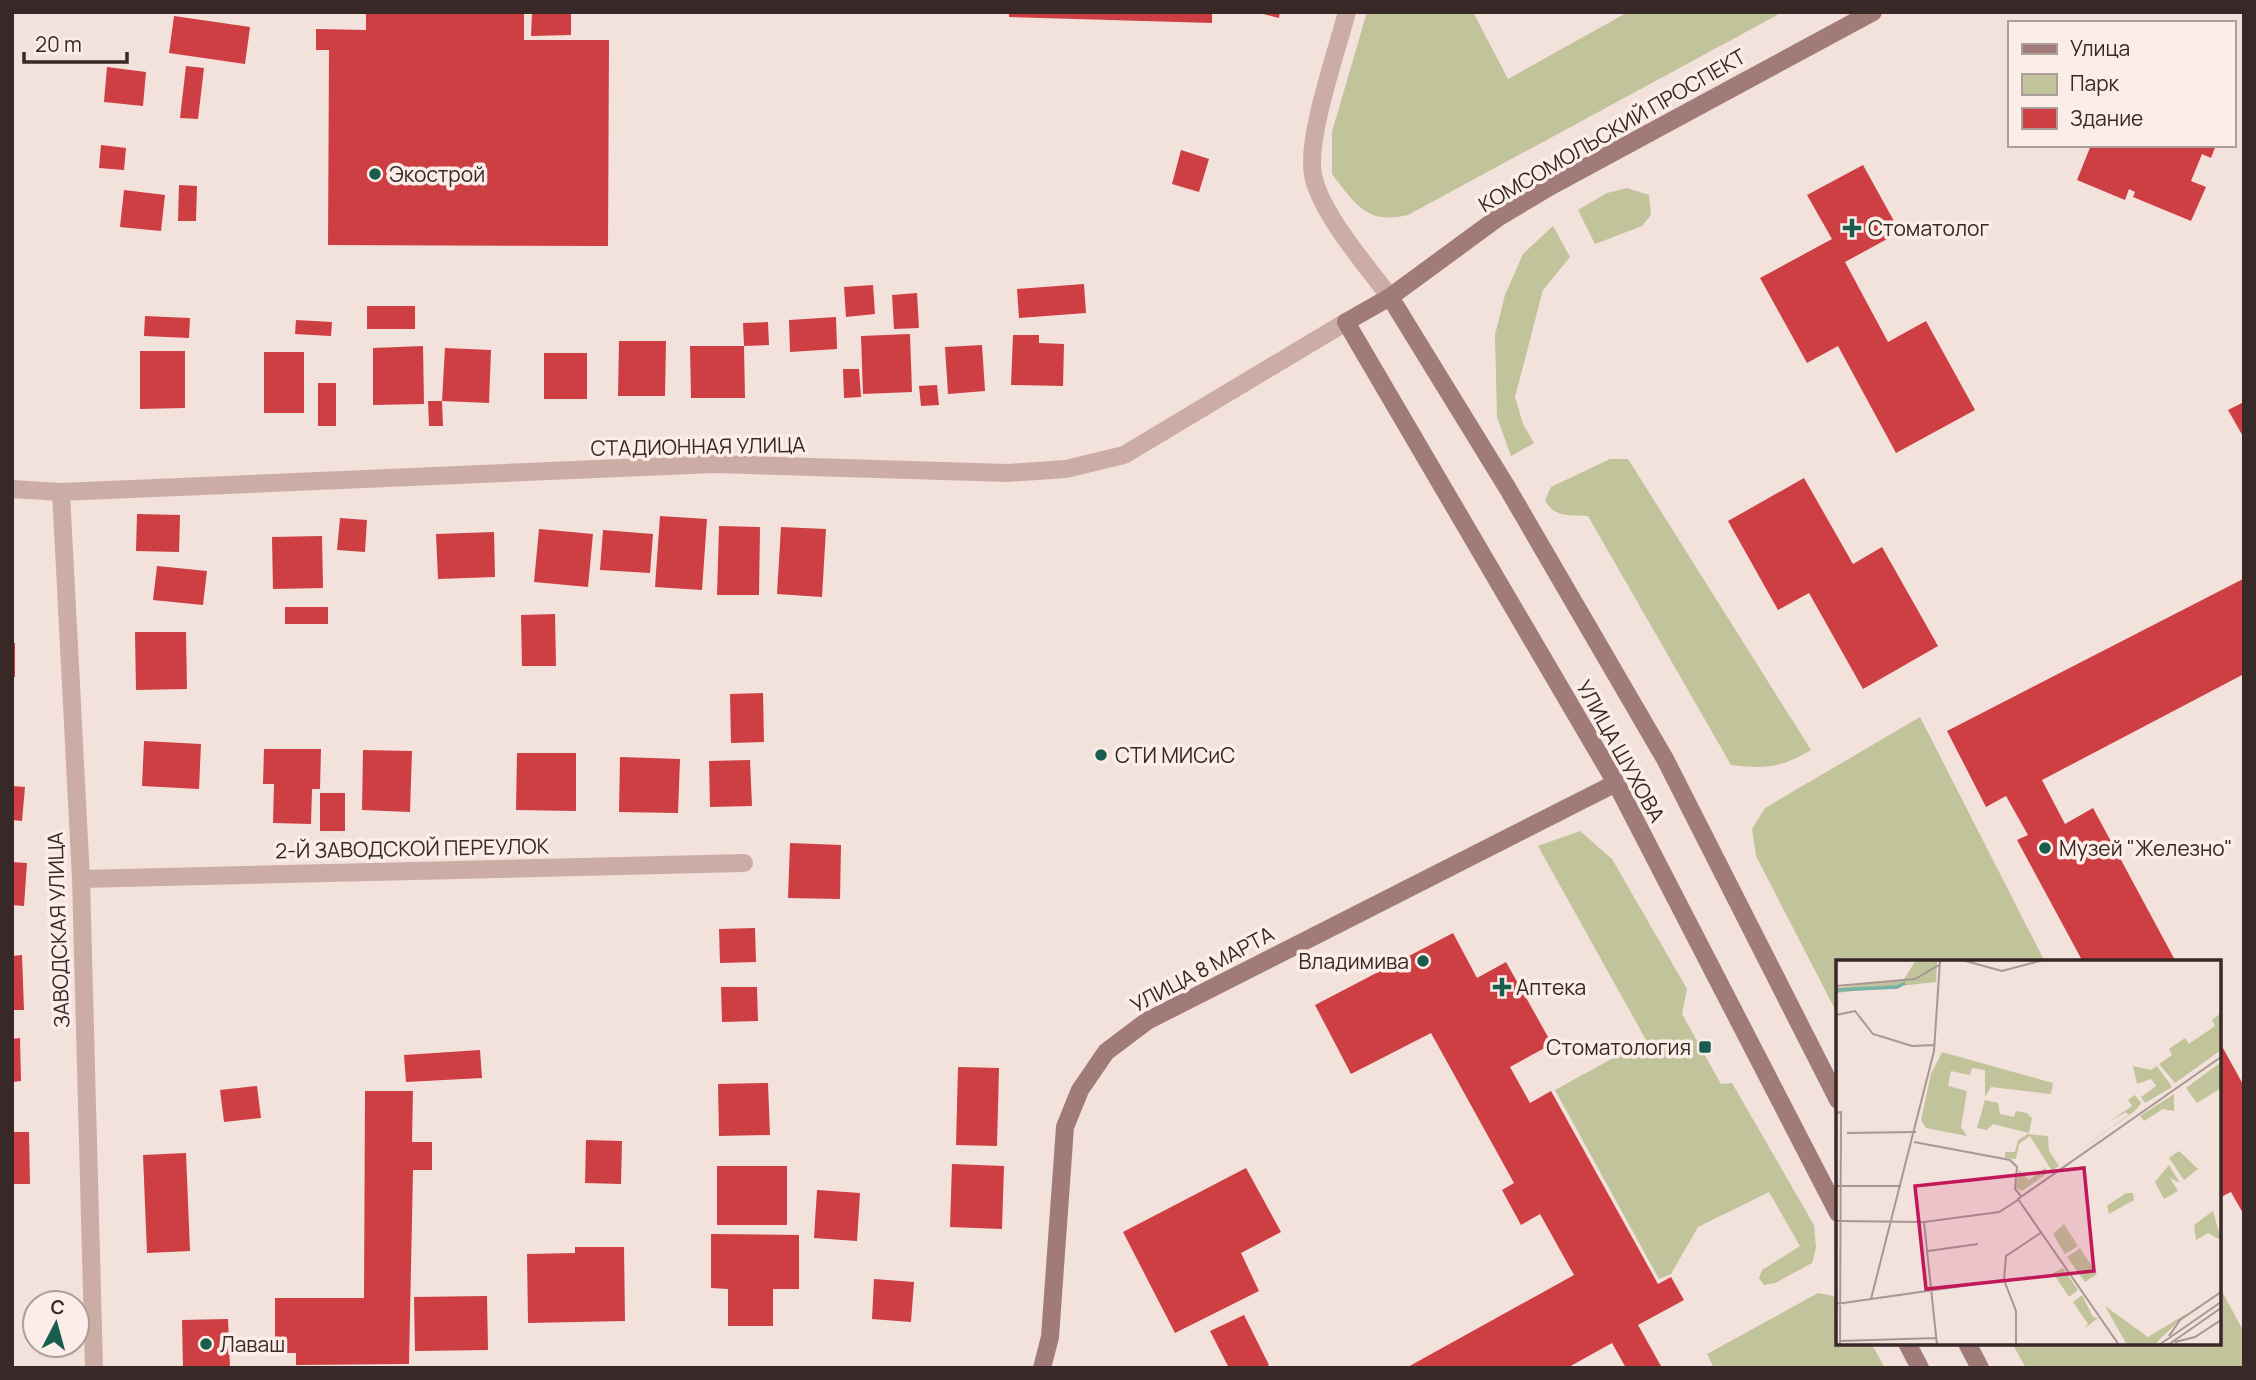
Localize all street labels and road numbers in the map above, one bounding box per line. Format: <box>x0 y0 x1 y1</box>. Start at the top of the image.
street label: КОМСОМОЛЬСКИЙ ПРОСПЕКТ <box>1473 42 1751 218</box>
street label: СТАДИОННАЯ УЛИЦА <box>590 430 806 462</box>
street label: УЛИЦА ШУХОВА <box>1570 675 1672 827</box>
street label: ЗАВОДСКАЯ УЛИЦА <box>41 831 75 1029</box>
street label: 2-Й ЗАВОДСКОЙ ПЕРЕУЛОК <box>275 832 550 864</box>
street label: УЛИЦА 8 МАРТА <box>1125 919 1279 1019</box>

